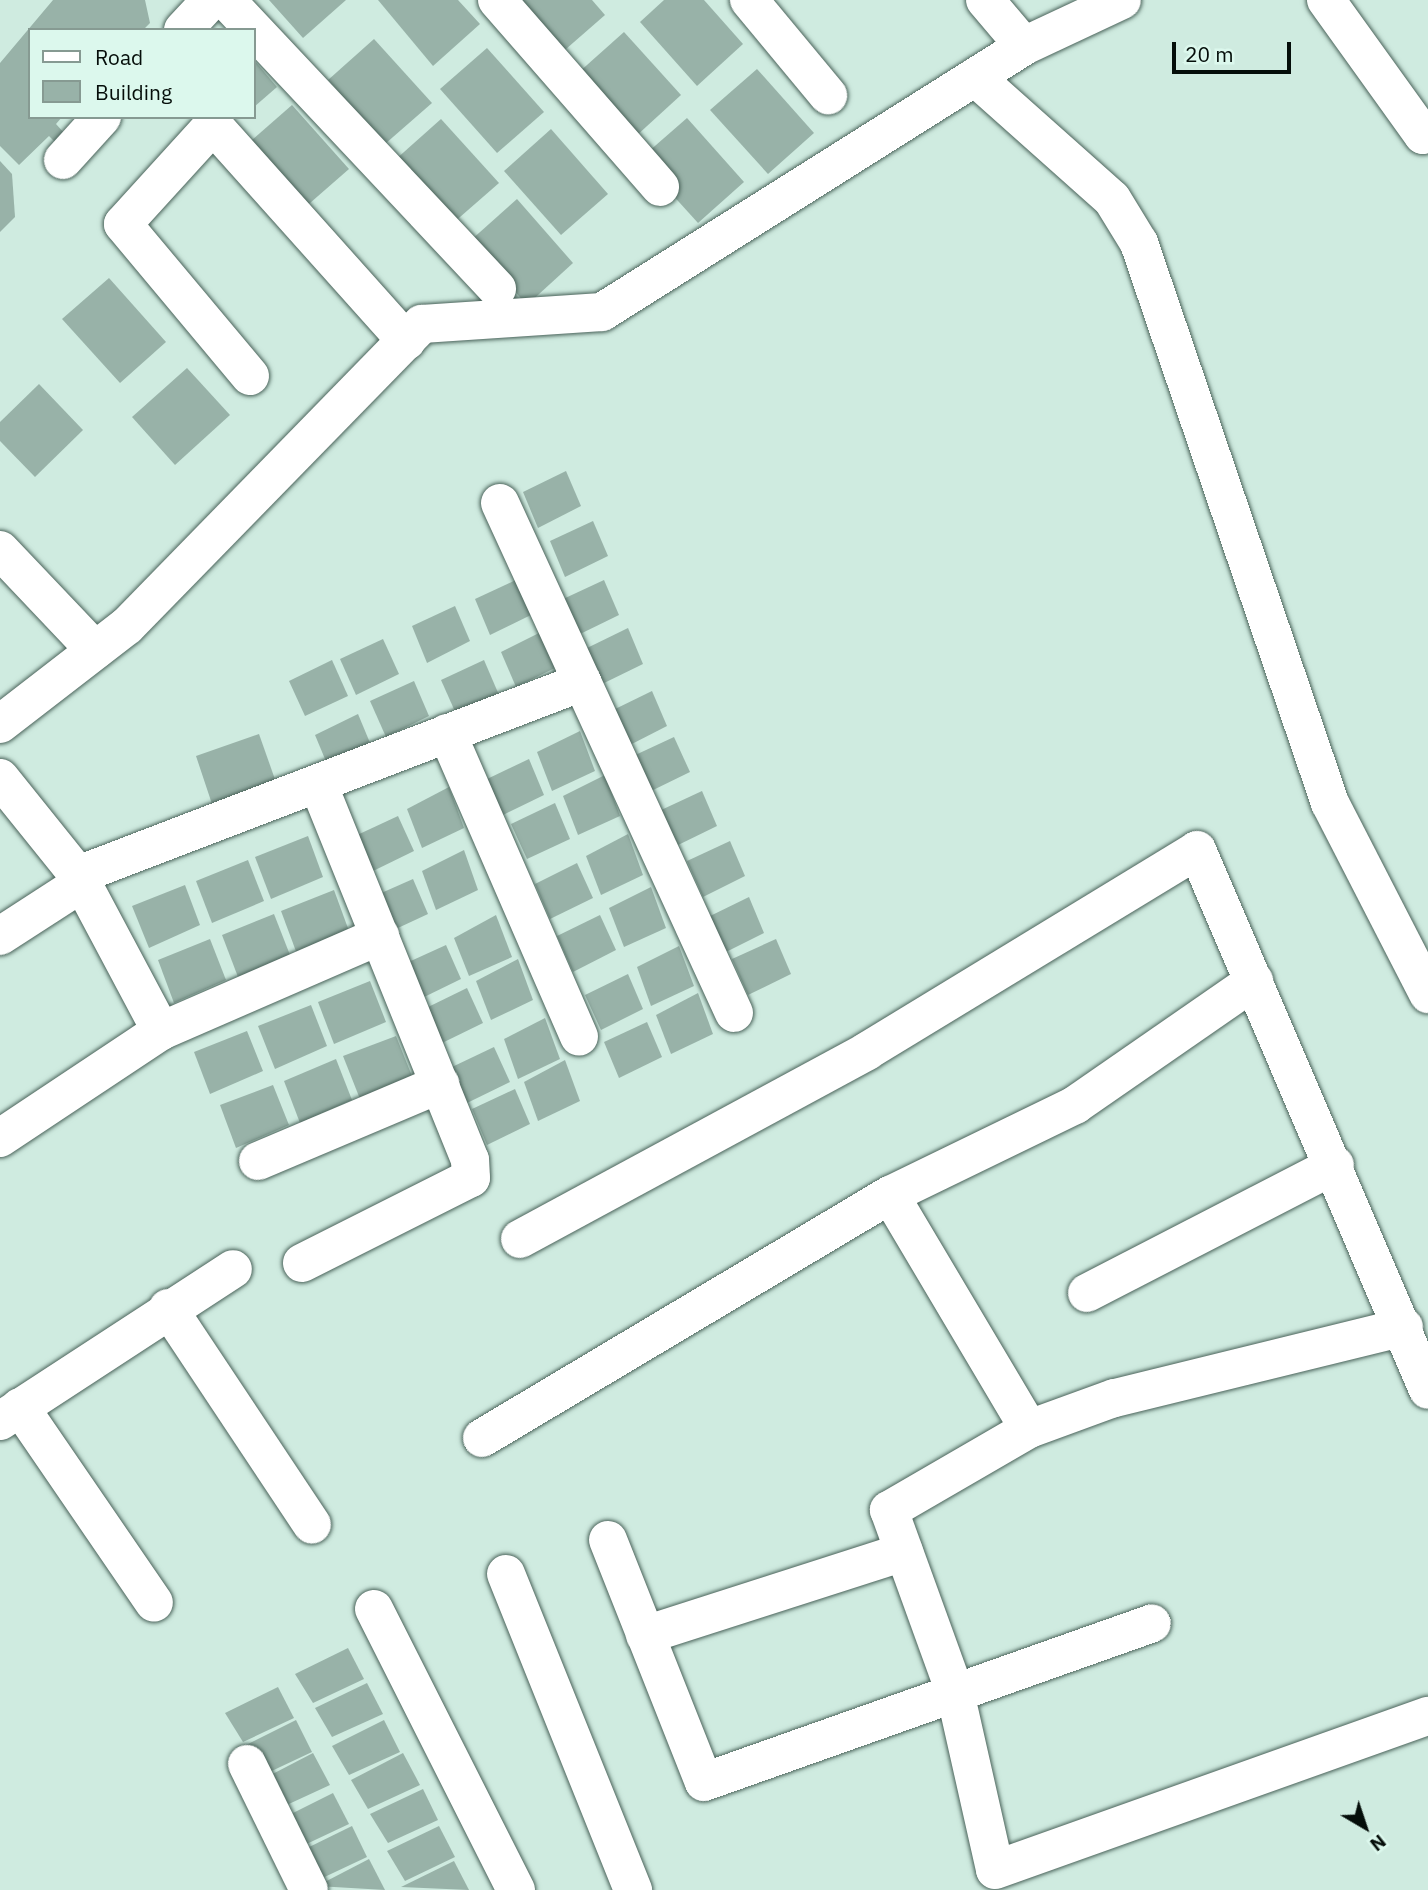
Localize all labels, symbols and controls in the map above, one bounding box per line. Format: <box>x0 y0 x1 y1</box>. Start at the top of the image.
legend <box>28 28 256 119</box>
scale bar <box>1176 28 1295 72</box>
text: 20 m <box>1185 40 1234 68</box>
text: Road <box>95 43 143 71</box>
text: Building <box>95 78 172 106</box>
north arrow <box>1330 1792 1400 1862</box>
text: N <box>1365 1830 1391 1857</box>

